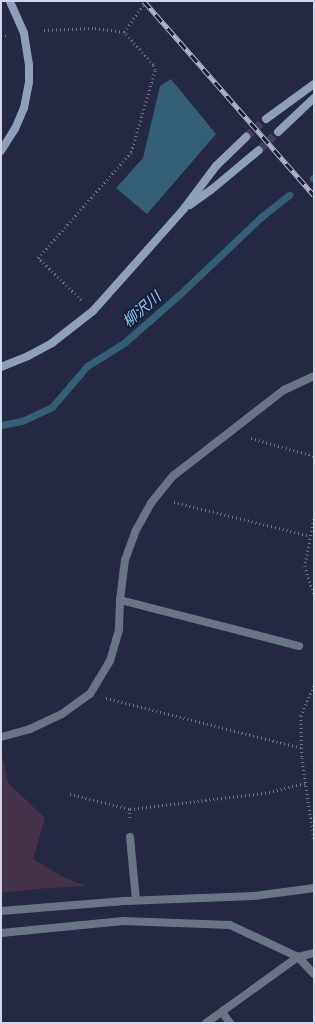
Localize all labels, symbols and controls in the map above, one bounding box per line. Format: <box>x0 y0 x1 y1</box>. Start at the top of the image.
water label: 柳沢川 <box>119 288 165 332</box>

